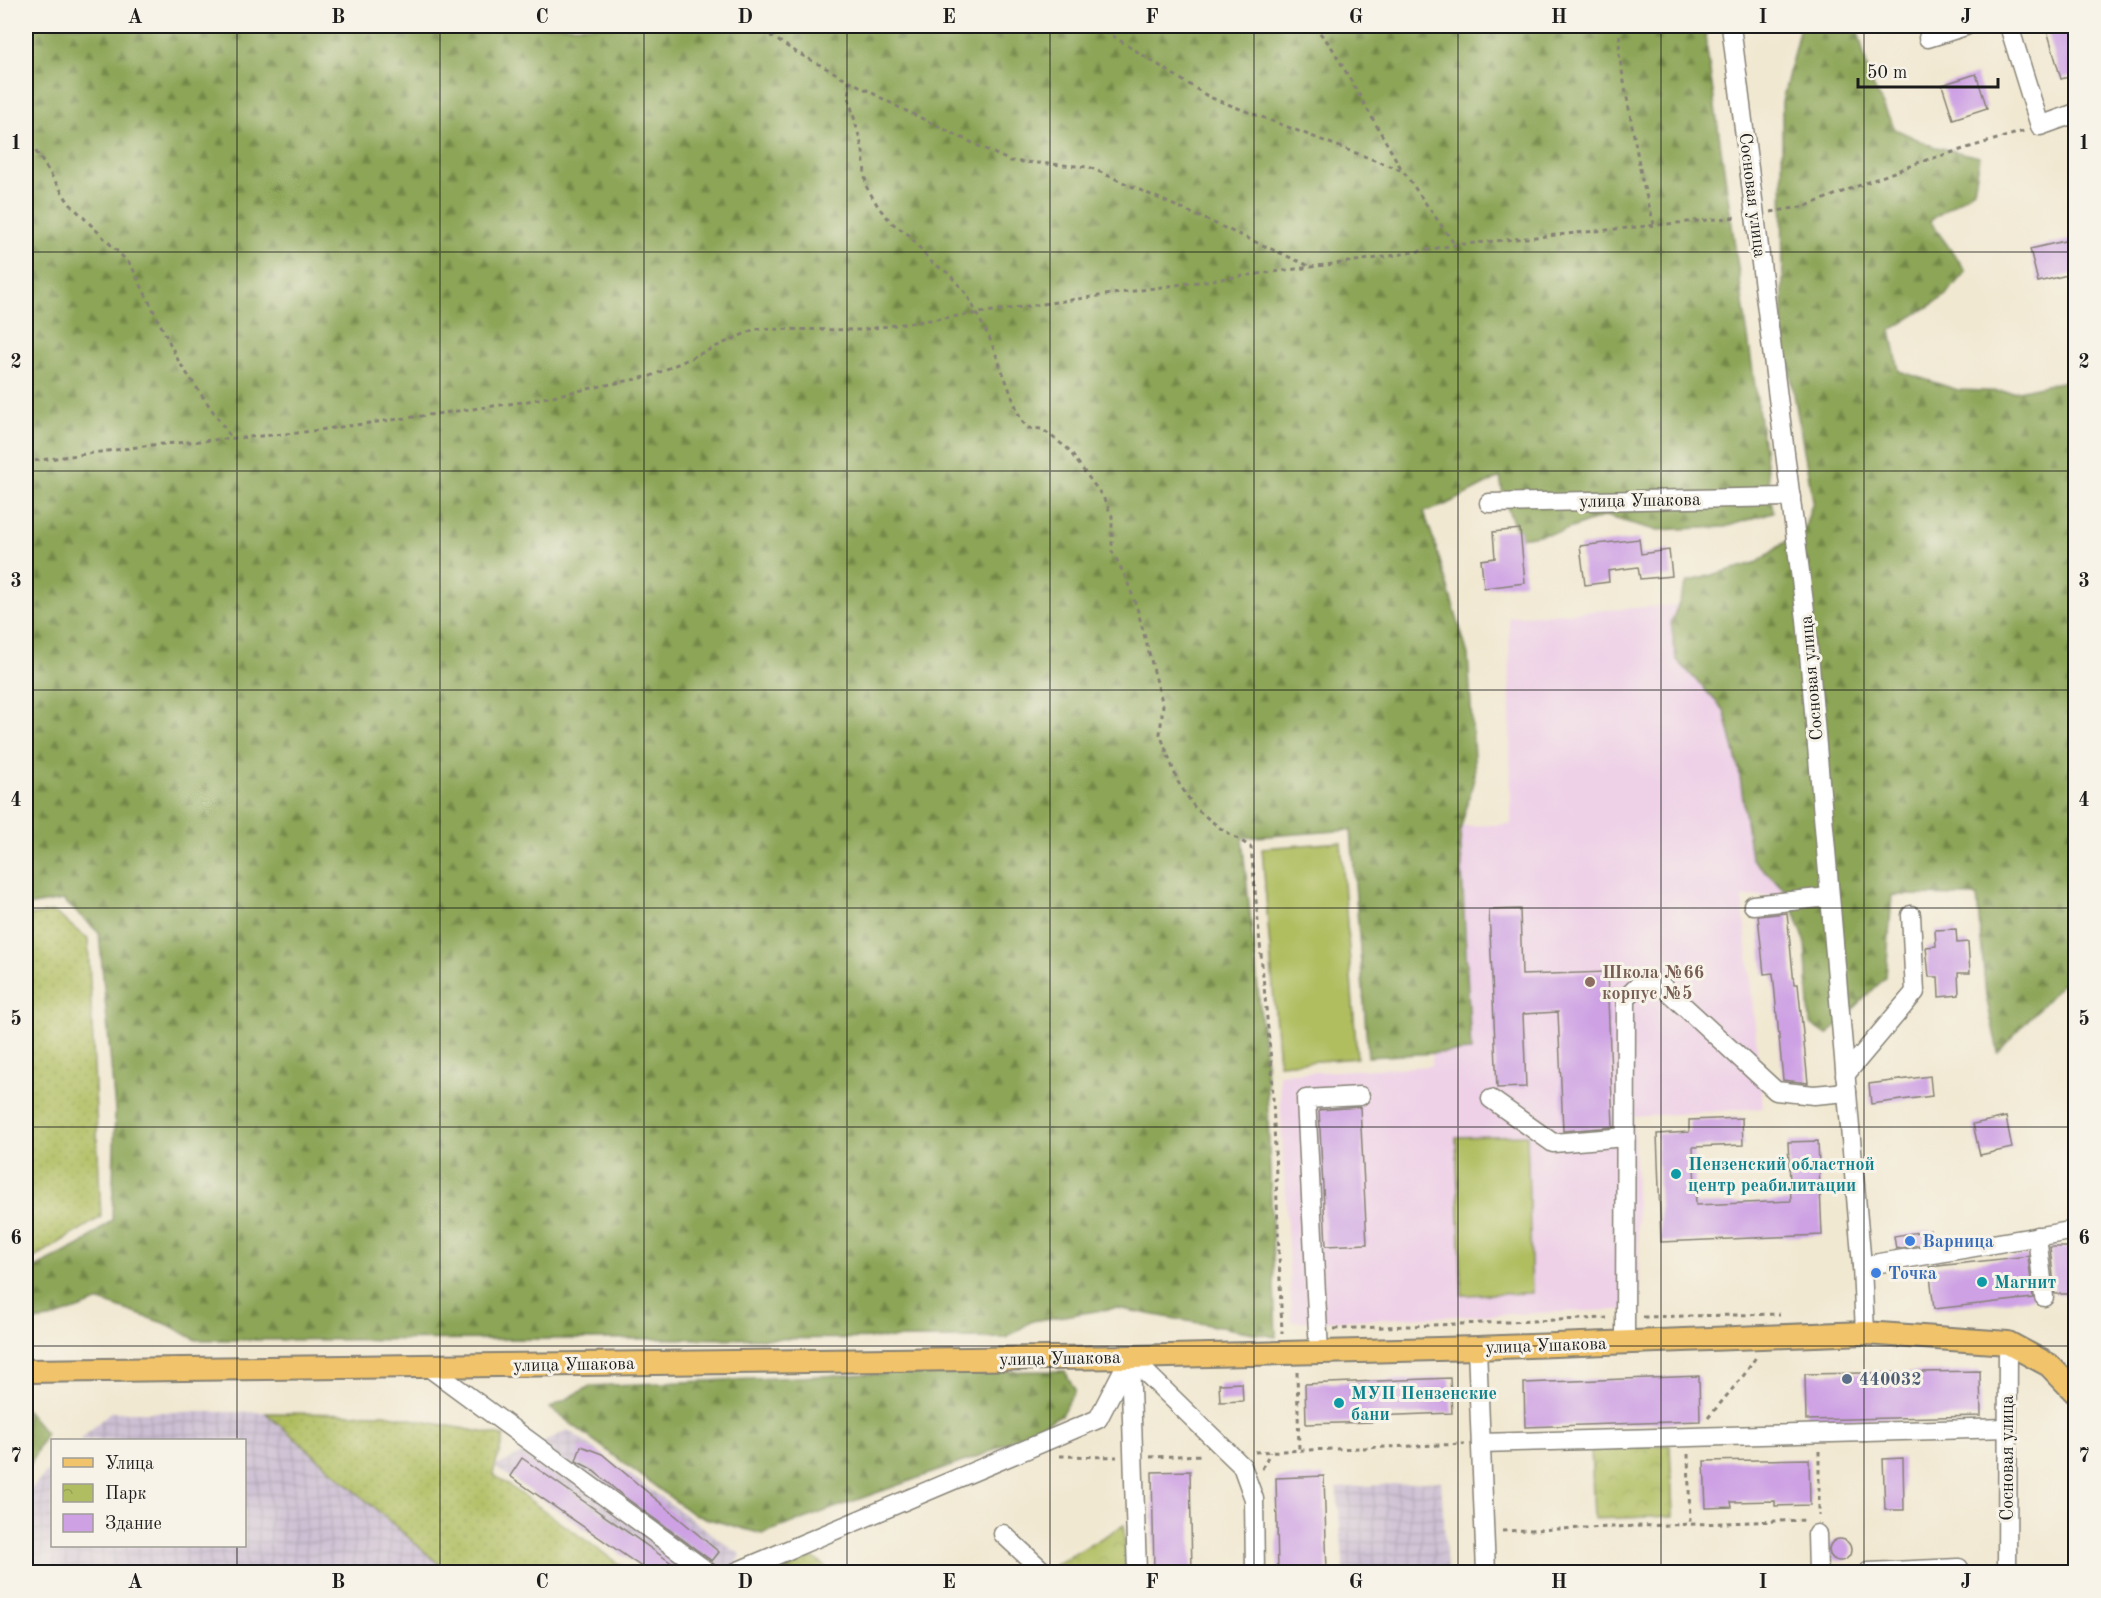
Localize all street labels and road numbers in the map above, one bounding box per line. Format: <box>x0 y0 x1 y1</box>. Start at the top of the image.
street label: Сосновая улица <box>1735 132 1769 259</box>
street label: улица Ушакова <box>1579 491 1701 511</box>
street label: Сосновая улица <box>1798 614 1826 741</box>
street label: улица Ушакова <box>1485 1335 1607 1357</box>
street label: улица Ушакова <box>999 1349 1121 1369</box>
street label: улица Ушакова <box>513 1355 635 1375</box>
street label: Сосновая улица <box>1999 1395 2017 1521</box>

